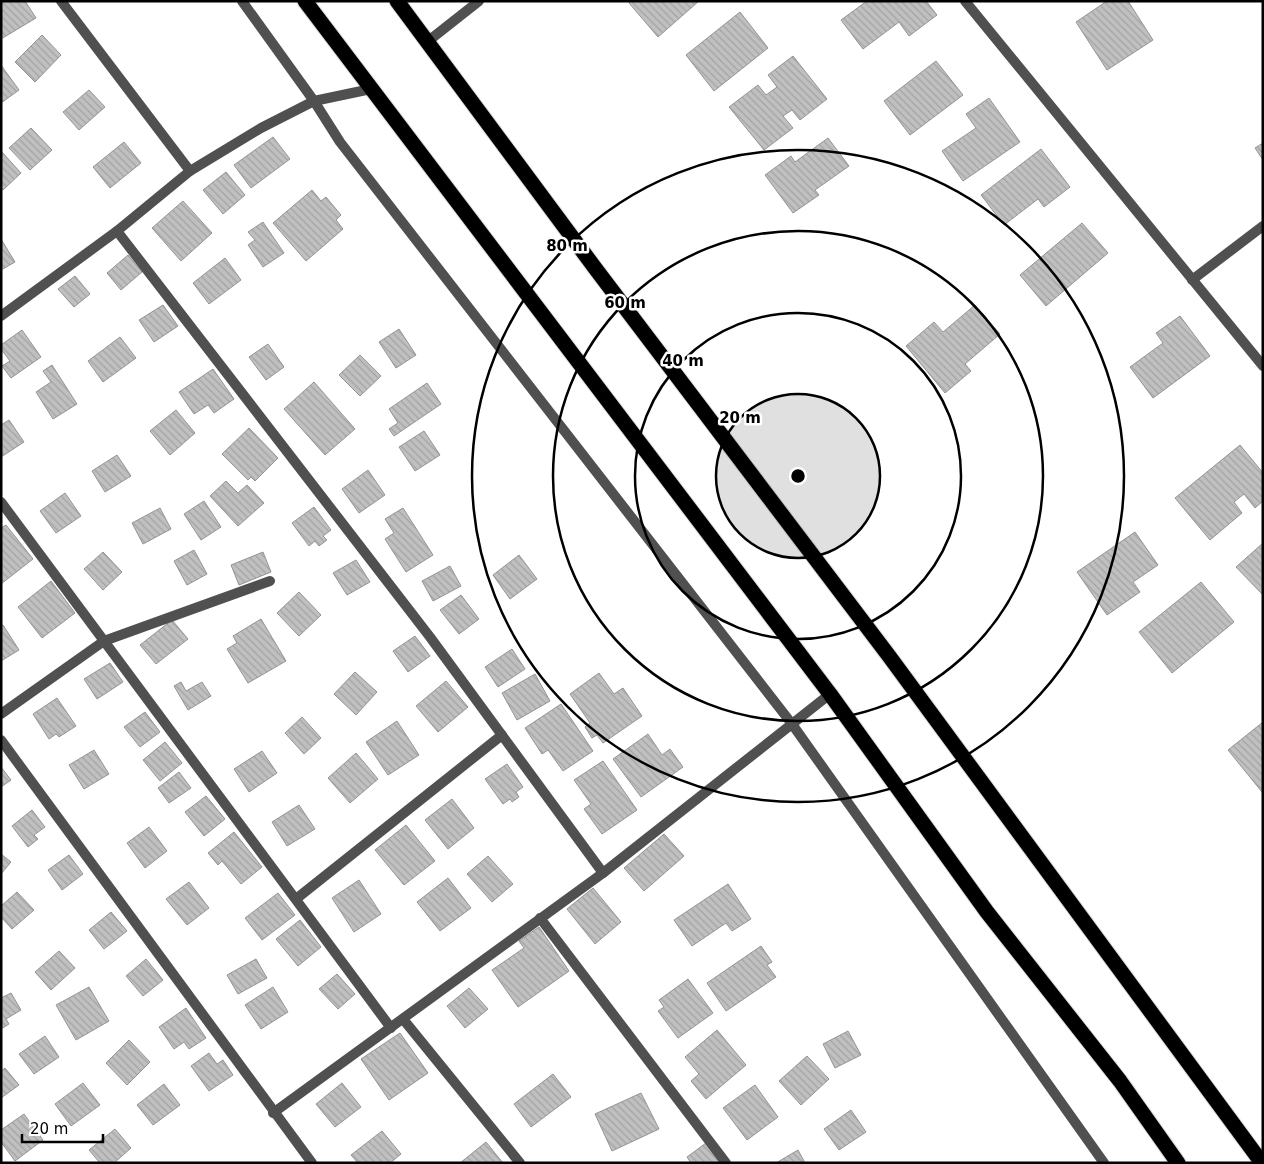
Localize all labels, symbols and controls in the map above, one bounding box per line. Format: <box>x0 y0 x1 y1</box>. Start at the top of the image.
text: 80 m <box>546 237 588 255</box>
text: 60 m <box>604 294 646 312</box>
text: 40 m <box>662 352 704 370</box>
text: 20 m <box>719 409 761 427</box>
centre of rings <box>789 467 807 485</box>
scale bar <box>22 1112 104 1144</box>
text: 20 m <box>30 1120 68 1138</box>

